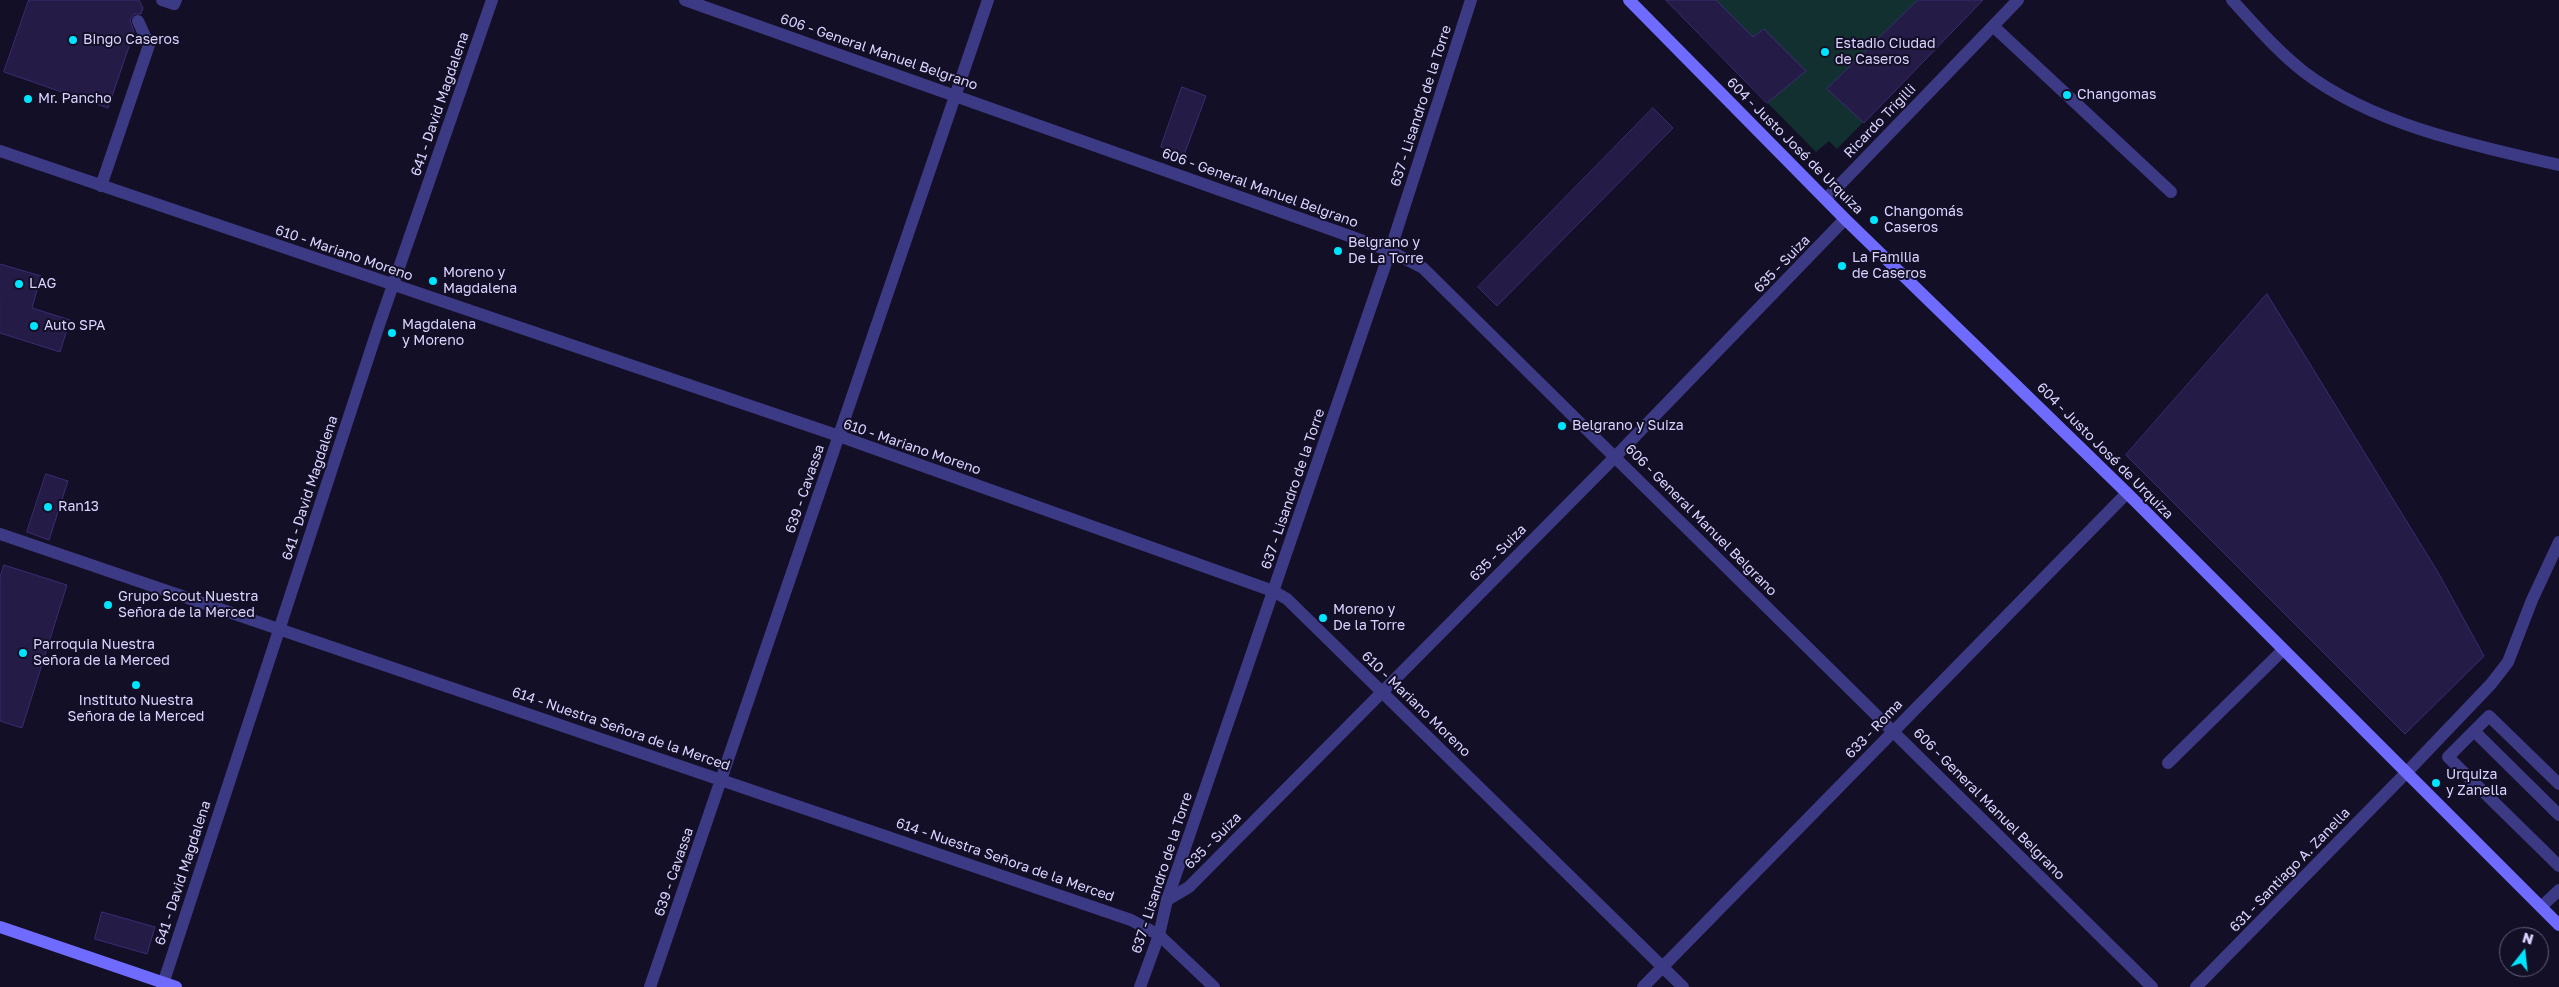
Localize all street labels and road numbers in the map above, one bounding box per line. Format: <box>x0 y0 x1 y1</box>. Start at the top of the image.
street label: 606 - General Manuel Belgrano <box>778 10 980 94</box>
street label: 637 - Lisandro de la Torre <box>1387 23 1455 189</box>
street label: 641 - David Magdalena <box>407 30 473 178</box>
street label: 604 - Justo José de Urquiza <box>1723 74 1867 218</box>
street label: Ricardo Trigilli <box>1840 81 1920 161</box>
street label: 606 - General Manuel Belgrano <box>1160 145 1360 231</box>
street label: 610 - Mariano Moreno <box>273 221 415 285</box>
street label: 635 - Suiza <box>1750 232 1814 296</box>
street label: 604 - Justo José de Urquiza <box>2033 379 2177 523</box>
street label: 637 - Lisandro de la Torre <box>1258 406 1328 572</box>
street label: 641 - David Magdalena <box>279 413 341 563</box>
street label: 610 - Mariano Moreno <box>841 415 983 479</box>
street label: 606 - General Manuel Belgrano <box>1622 441 1780 599</box>
street label: 639 - Cavassa <box>782 442 828 536</box>
street label: 635 - Suiza <box>1466 521 1530 585</box>
street label: 610 - Mariano Moreno <box>1358 648 1474 760</box>
street label: 614 - Nuestra Señora de la Merced <box>510 684 732 774</box>
street label: 633 - Roma <box>1842 696 1906 762</box>
street label: 606 - General Manuel Belgrano <box>1910 725 2068 883</box>
street label: 637 - Lisandro de la Torre <box>1128 790 1196 956</box>
street label: 641 - David Magdalena <box>152 798 214 948</box>
street label: 631 - Santiago A. Zanella <box>2226 804 2354 936</box>
street label: 635 - Suiza <box>1181 809 1245 873</box>
street label: 614 - Nuestra Señora de la Merced <box>894 815 1116 905</box>
street label: 639 - Cavassa <box>651 825 697 919</box>

